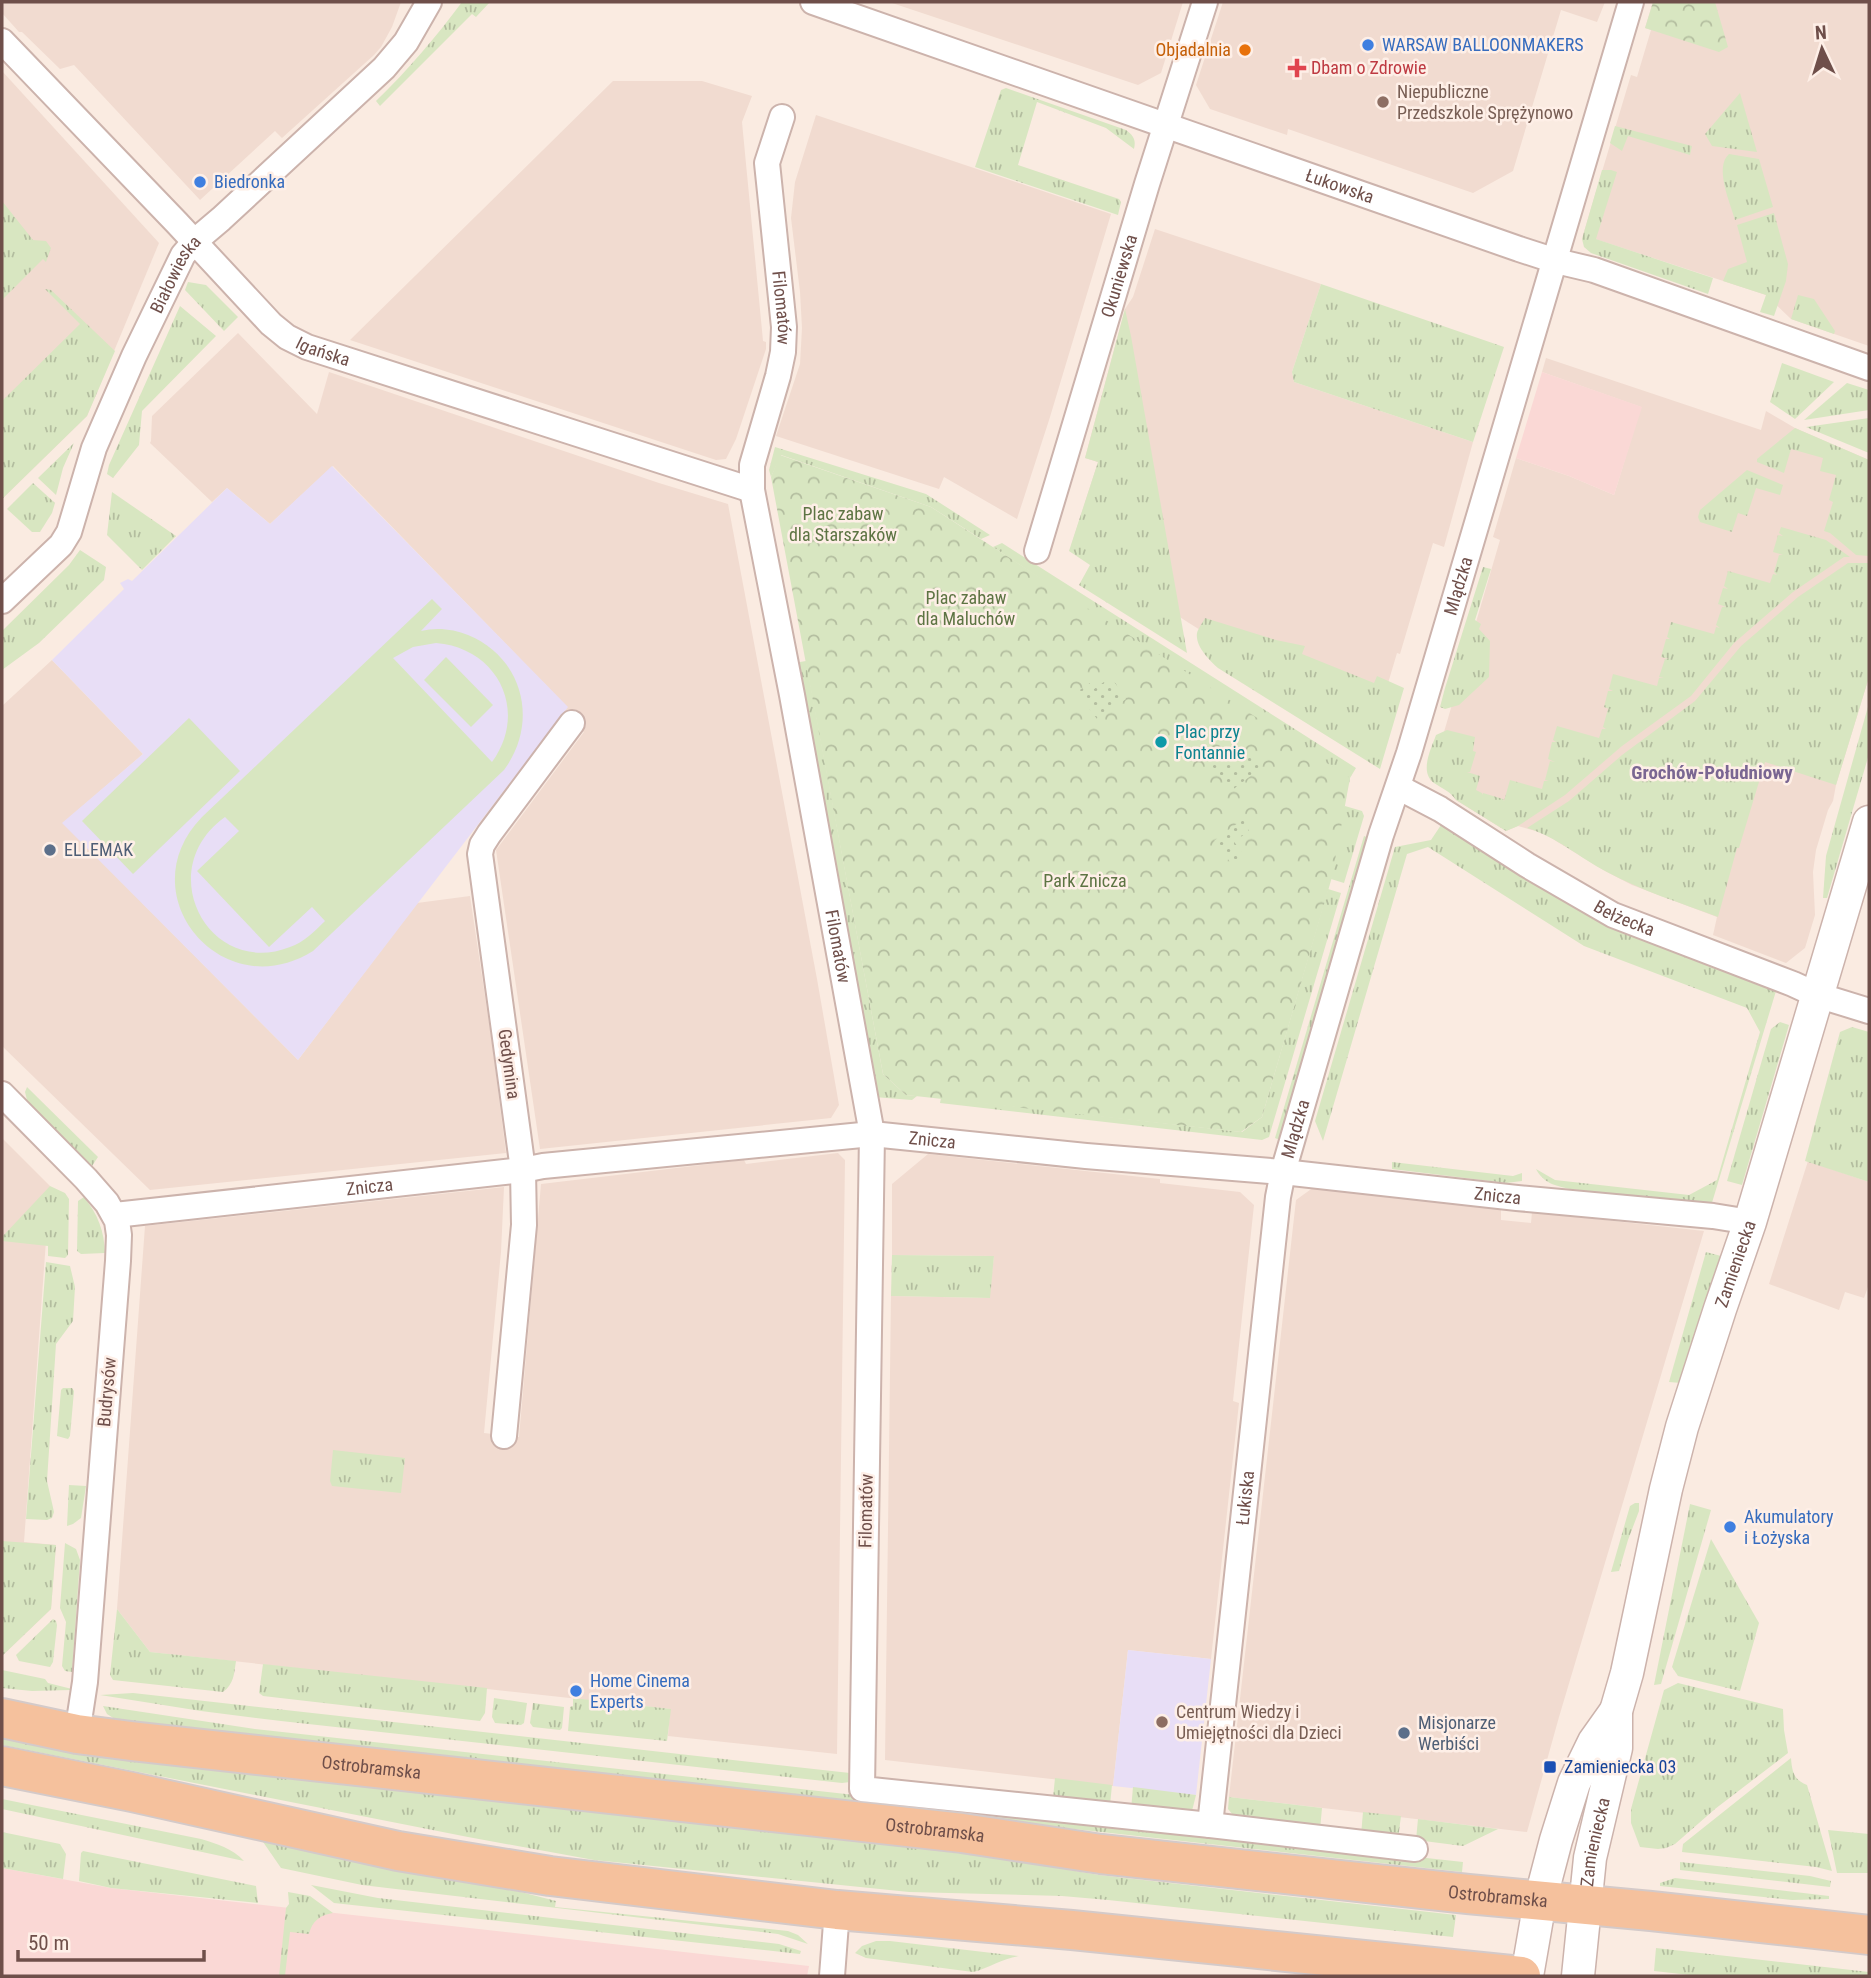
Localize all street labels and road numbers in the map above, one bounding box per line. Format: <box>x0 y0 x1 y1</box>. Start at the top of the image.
street label: Łukowska <box>1303 164 1377 207</box>
street label: Białowieska <box>145 231 205 317</box>
street label: Okuniewska <box>1097 232 1141 320</box>
street label: Filomatów <box>768 270 795 346</box>
street label: Igańska <box>292 332 353 370</box>
street label: Mlądzka <box>1439 554 1476 618</box>
street label: Bełżecka <box>1590 895 1658 940</box>
street label: Filomatów <box>821 908 855 985</box>
street label: Gedymina <box>494 1028 525 1100</box>
street label: Mlądzka <box>1277 1097 1313 1161</box>
street label: Znicza <box>908 1127 957 1153</box>
street label: Znicza <box>345 1173 394 1199</box>
street label: Znicza <box>1473 1182 1522 1208</box>
street label: Zamieniecka <box>1710 1217 1760 1310</box>
street label: Budrysów <box>93 1356 120 1428</box>
street label: Łukiska <box>1232 1470 1258 1526</box>
street label: Filomatów <box>854 1474 877 1548</box>
street label: Ostrobramska <box>321 1751 422 1783</box>
street label: Zamieniecka <box>1576 1795 1614 1888</box>
street label: Ostrobramska <box>884 1814 986 1846</box>
street label: Ostrobramska <box>1447 1881 1549 1911</box>

